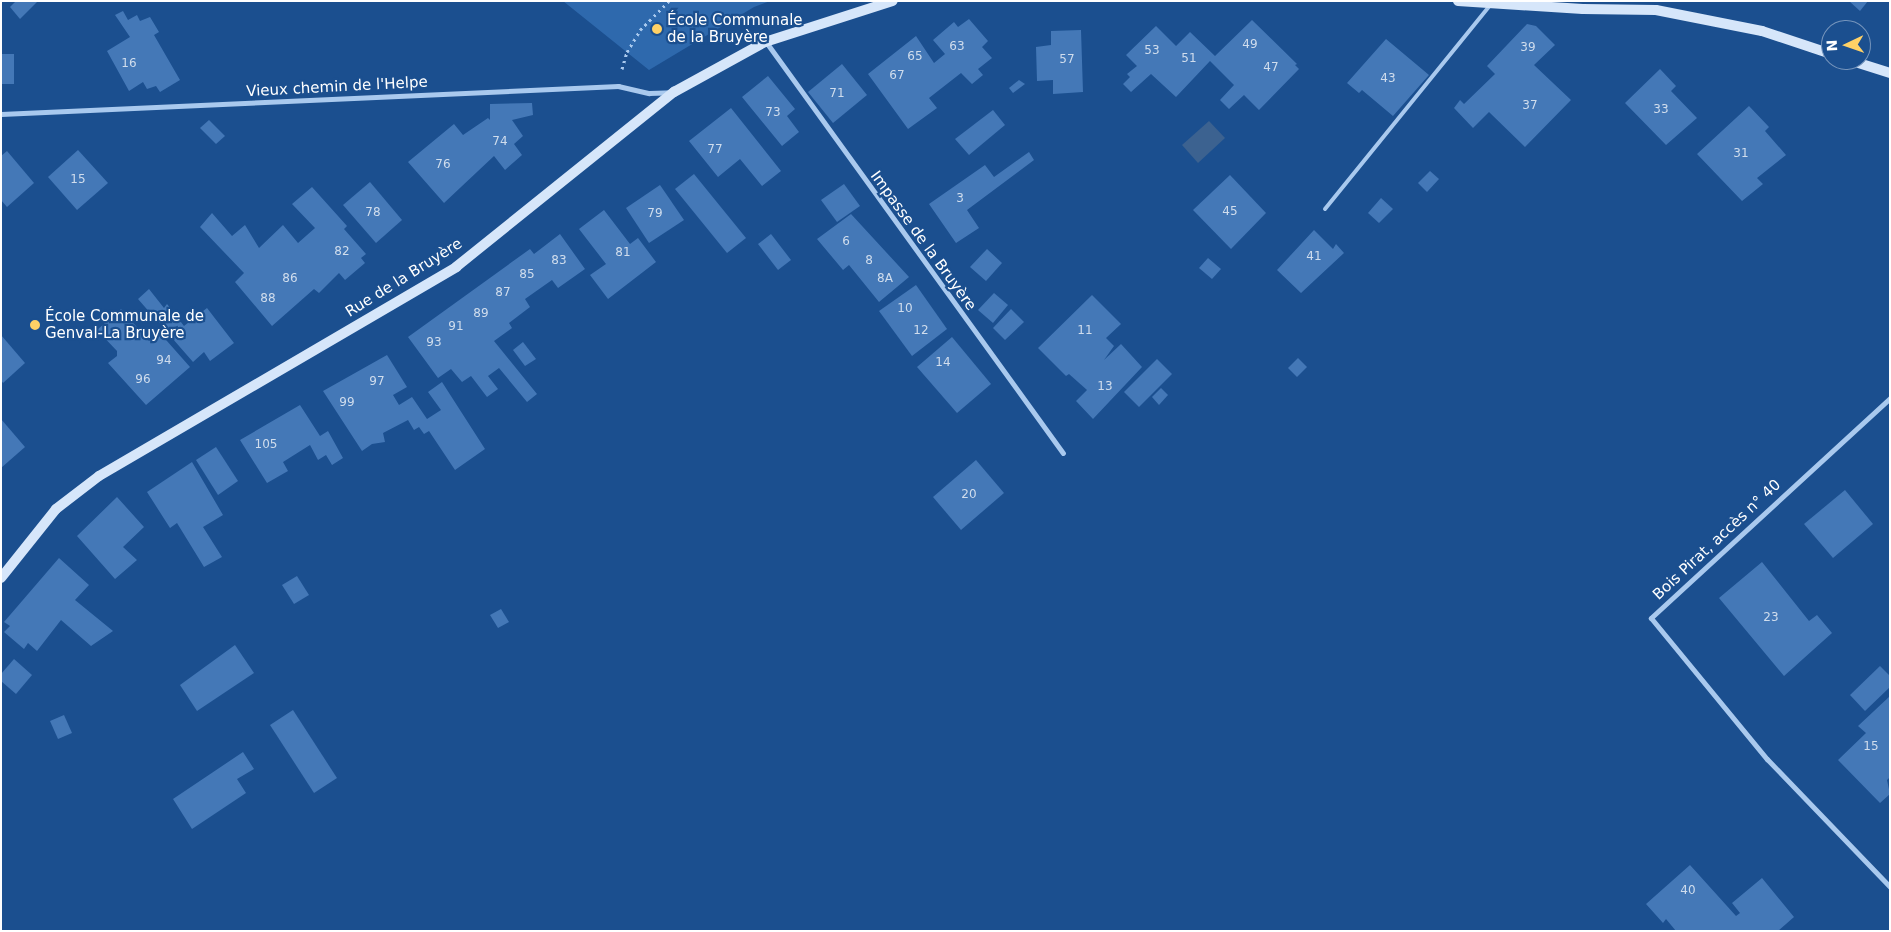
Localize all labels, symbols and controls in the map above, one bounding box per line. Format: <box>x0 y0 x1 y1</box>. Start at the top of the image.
place label: École Communale de la Bruyère <box>667 11 803 46</box>
north arrow <box>1821 20 1871 70</box>
marker: École Communale de la Bruyère <box>651 23 663 35</box>
house number: 49 <box>1242 38 1258 52</box>
text: N <box>1824 39 1840 52</box>
house number: 63 <box>949 40 965 54</box>
house number: 39 <box>1520 41 1536 55</box>
house number: 53 <box>1144 44 1160 58</box>
house number: 65 <box>907 50 923 64</box>
house number: 51 <box>1181 52 1197 66</box>
house number: 57 <box>1059 53 1075 67</box>
house number: 16 <box>121 57 137 71</box>
house number: 47 <box>1263 61 1279 75</box>
house number: 67 <box>889 69 905 83</box>
house number: 43 <box>1380 72 1396 86</box>
street label: Vieux chemin de l'Helpe <box>246 73 428 101</box>
house number: 71 <box>829 87 845 101</box>
house number: 37 <box>1522 99 1538 113</box>
house number: 33 <box>1653 103 1669 117</box>
house number: 73 <box>765 106 781 120</box>
house number: 74 <box>492 135 508 149</box>
house number: 77 <box>707 143 723 157</box>
house number: 31 <box>1733 147 1749 161</box>
house number: 76 <box>435 158 451 172</box>
street label: Impasse de la Bruyère <box>866 168 980 314</box>
house number: 15 <box>70 173 86 187</box>
house number: 3 <box>956 192 964 206</box>
house number: 45 <box>1222 205 1238 219</box>
house number: 78 <box>365 206 381 220</box>
house number: 79 <box>647 207 663 221</box>
street label: Rue de la Bruyère <box>342 235 466 321</box>
house number: 6 <box>842 235 850 249</box>
house number: 82 <box>334 245 350 259</box>
house number: 81 <box>615 246 631 260</box>
house number: 41 <box>1306 250 1322 264</box>
house number: 83 <box>551 254 567 268</box>
house number: 8 <box>865 254 873 268</box>
house number: 85 <box>519 268 535 282</box>
house number: 86 <box>282 272 298 286</box>
house number: 8A <box>877 272 893 286</box>
house number: 87 <box>495 286 511 300</box>
house number: 88 <box>260 292 276 306</box>
house number: 10 <box>897 302 913 316</box>
place label: École Communale de Genval-La Bruyère <box>45 307 204 342</box>
house number: 89 <box>473 307 489 321</box>
marker: École Communale de Genval-La Bruyère <box>29 319 41 331</box>
house number: 91 <box>448 320 464 334</box>
house number: 12 <box>913 324 929 338</box>
house number: 11 <box>1077 324 1093 338</box>
house number: 93 <box>426 336 442 350</box>
house number: 94 <box>156 354 172 368</box>
house number: 14 <box>935 356 951 370</box>
house number: 96 <box>135 373 151 387</box>
house number: 97 <box>369 375 385 389</box>
house number: 13 <box>1097 380 1113 394</box>
house number: 99 <box>339 396 355 410</box>
house number: 105 <box>255 438 277 452</box>
street label: Bois Pirat, accès n° 40 <box>1649 476 1785 604</box>
house number: 20 <box>961 488 977 502</box>
house number: 23 <box>1763 611 1779 625</box>
house number: 15 <box>1863 740 1879 754</box>
house number: 40 <box>1680 884 1696 898</box>

